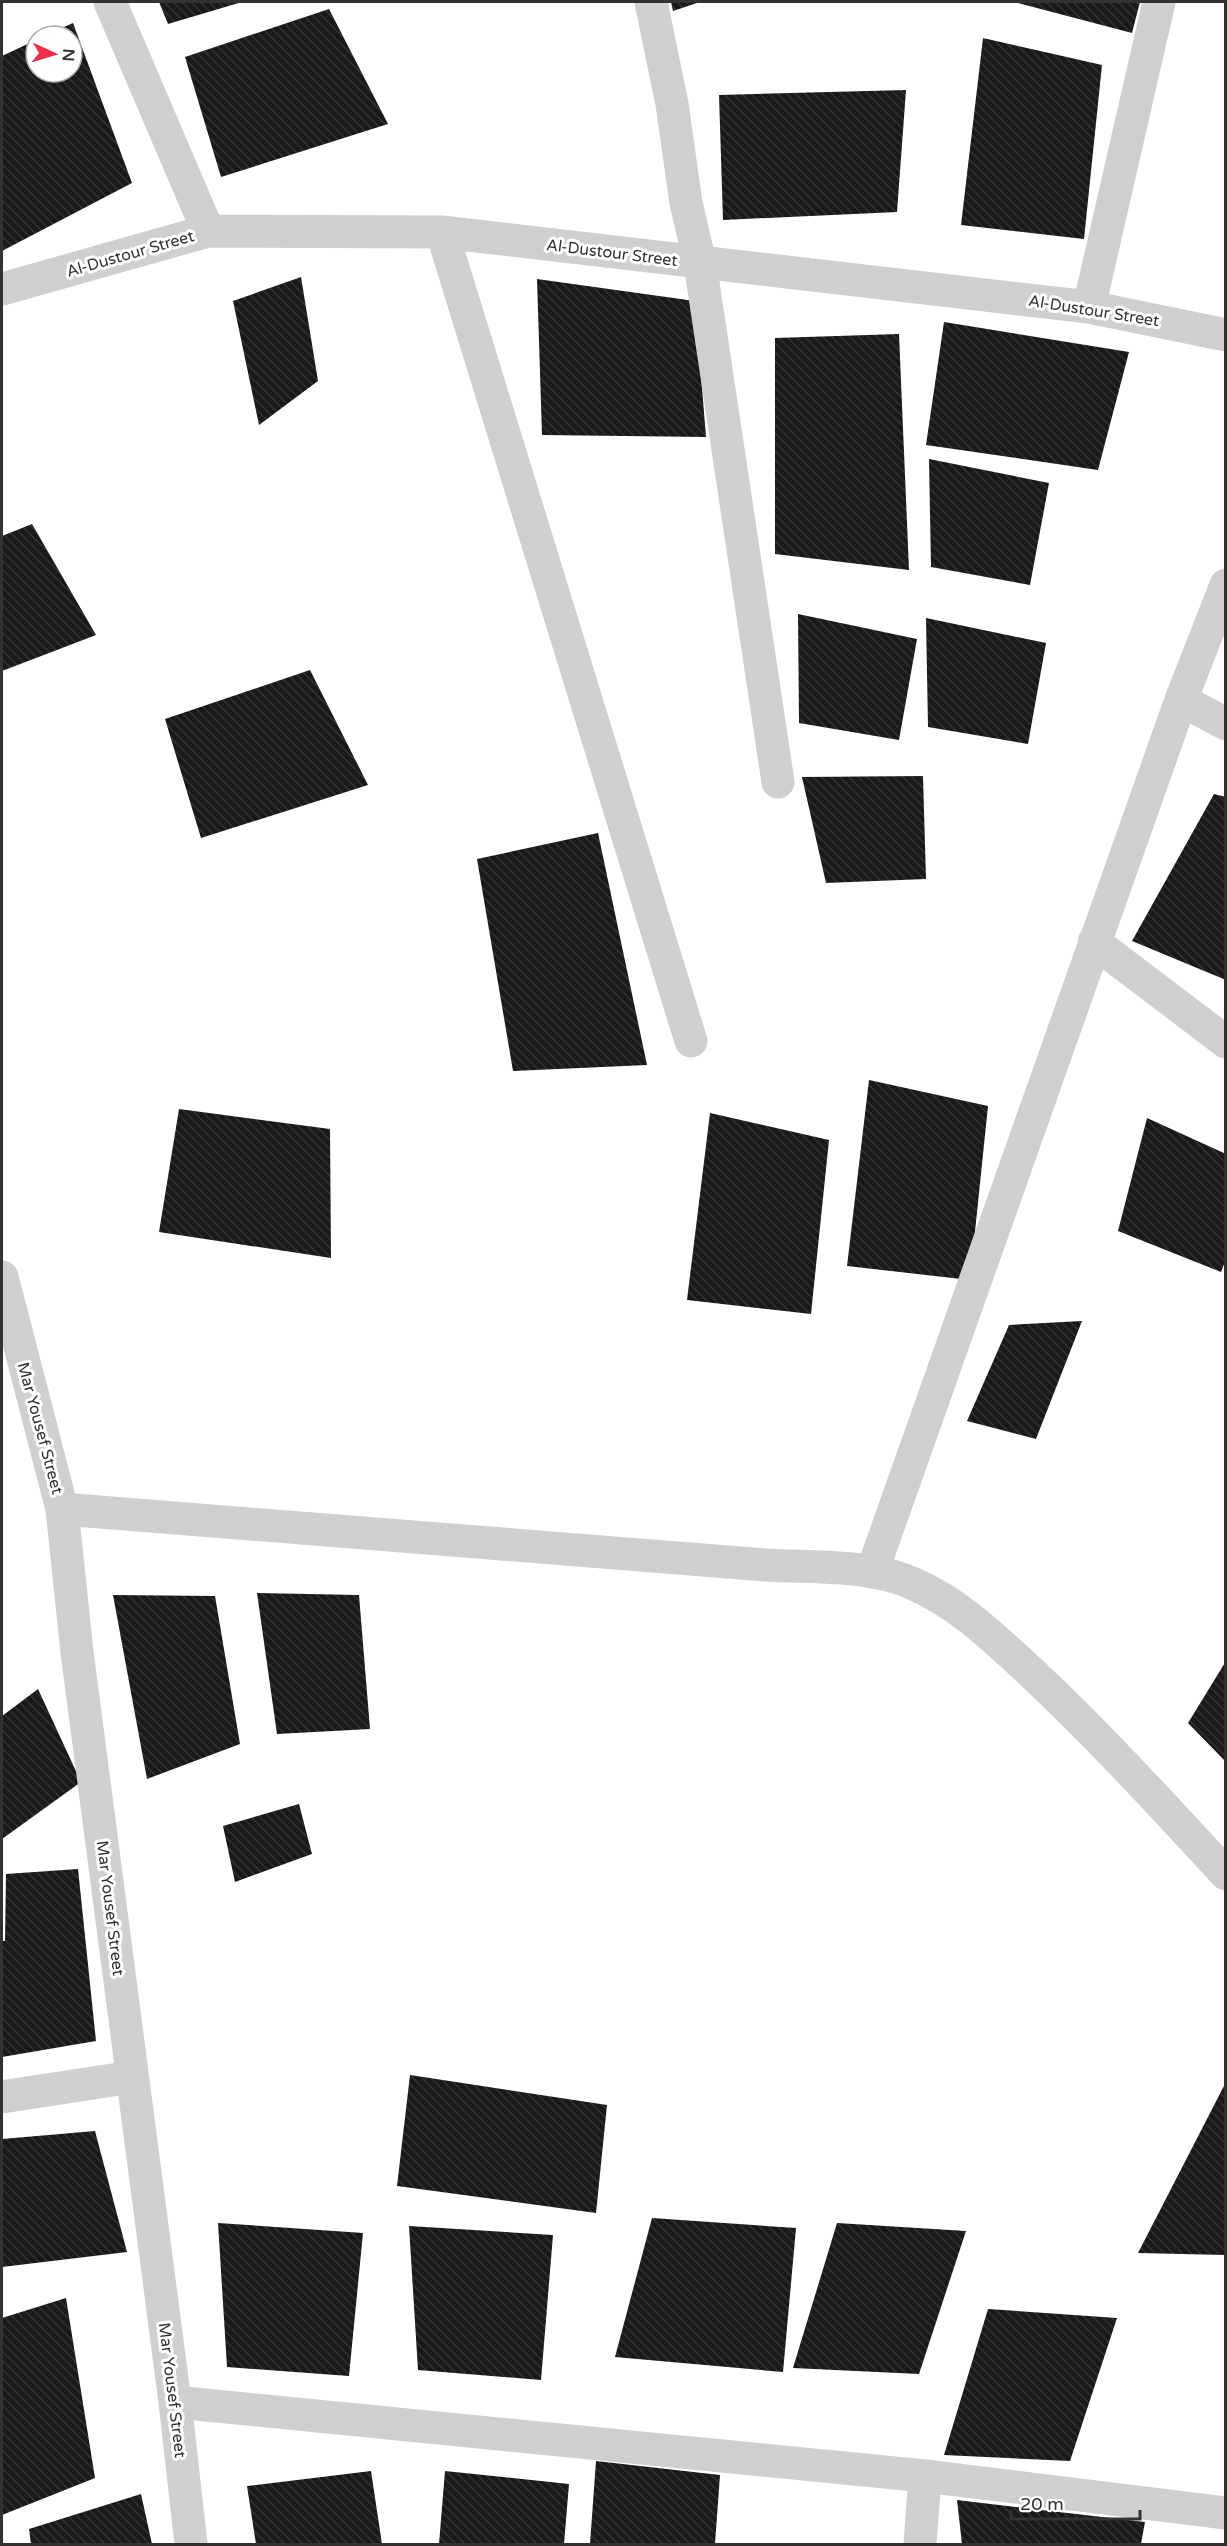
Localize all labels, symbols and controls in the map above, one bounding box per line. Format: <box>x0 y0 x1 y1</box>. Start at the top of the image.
north arrow <box>24 24 84 84</box>
text: N <box>58 48 78 62</box>
street label: Al-Dustour Street <box>64 226 197 282</box>
street label: Al-Dustour Street <box>545 235 679 271</box>
street label: Al-Dustour Street <box>1027 291 1161 331</box>
street label: Mar Yousef Street <box>13 1360 67 1497</box>
street label: Mar Yousef Street <box>92 1839 128 1977</box>
street label: Mar Yousef Street <box>154 2321 190 2459</box>
scale bar <box>1011 2483 1140 2521</box>
text: 20 m <box>1020 2493 1064 2515</box>

